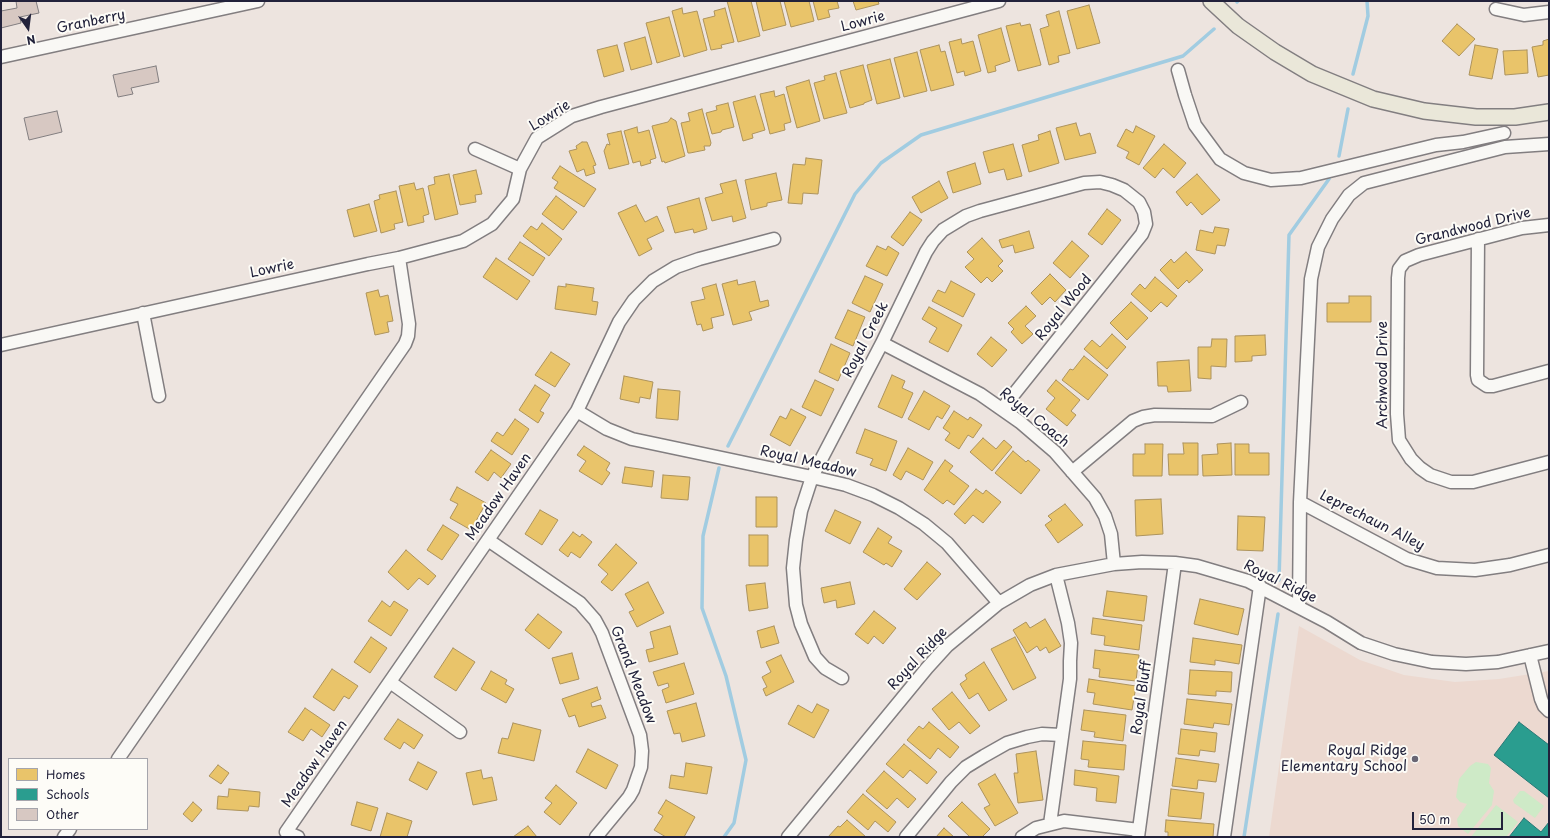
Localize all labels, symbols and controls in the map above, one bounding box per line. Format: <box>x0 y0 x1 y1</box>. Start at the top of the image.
street label: Granberry <box>55 7 127 37</box>
north arrow <box>8 8 48 48</box>
street label: Lowrie <box>839 8 887 36</box>
text: N <box>25 31 37 49</box>
street label: Lowrie <box>527 97 573 135</box>
street label: Grandwood Drive <box>1413 205 1533 249</box>
street label: Lowrie <box>248 256 296 282</box>
street label: Royal Wood <box>1032 272 1096 344</box>
street label: Royal Creek <box>840 299 892 381</box>
street label: Archwood Drive <box>1375 321 1391 429</box>
street label: Royal Coach <box>996 385 1072 451</box>
street label: Royal Meadow <box>758 443 858 481</box>
street label: Meadow Haven <box>463 450 535 544</box>
street label: Leprechaun Alley <box>1317 487 1427 555</box>
street label: Royal Ridge <box>1241 557 1319 607</box>
street label: Grand Meadow <box>607 624 659 726</box>
street label: Royal Ridge <box>885 624 951 694</box>
street label: Royal Bluff <box>1128 660 1156 736</box>
street label: Meadow Haven <box>279 717 351 811</box>
place label: Royal Ridge Elementary School <box>1281 743 1407 776</box>
marker: Royal Ridge Elementary School <box>1410 754 1420 764</box>
legend <box>8 758 148 830</box>
text: Homes <box>46 765 85 783</box>
text: Schools <box>46 785 89 803</box>
scale bar <box>1414 804 1505 830</box>
text: Other <box>46 805 79 823</box>
text: 50 m <box>1419 810 1450 828</box>

